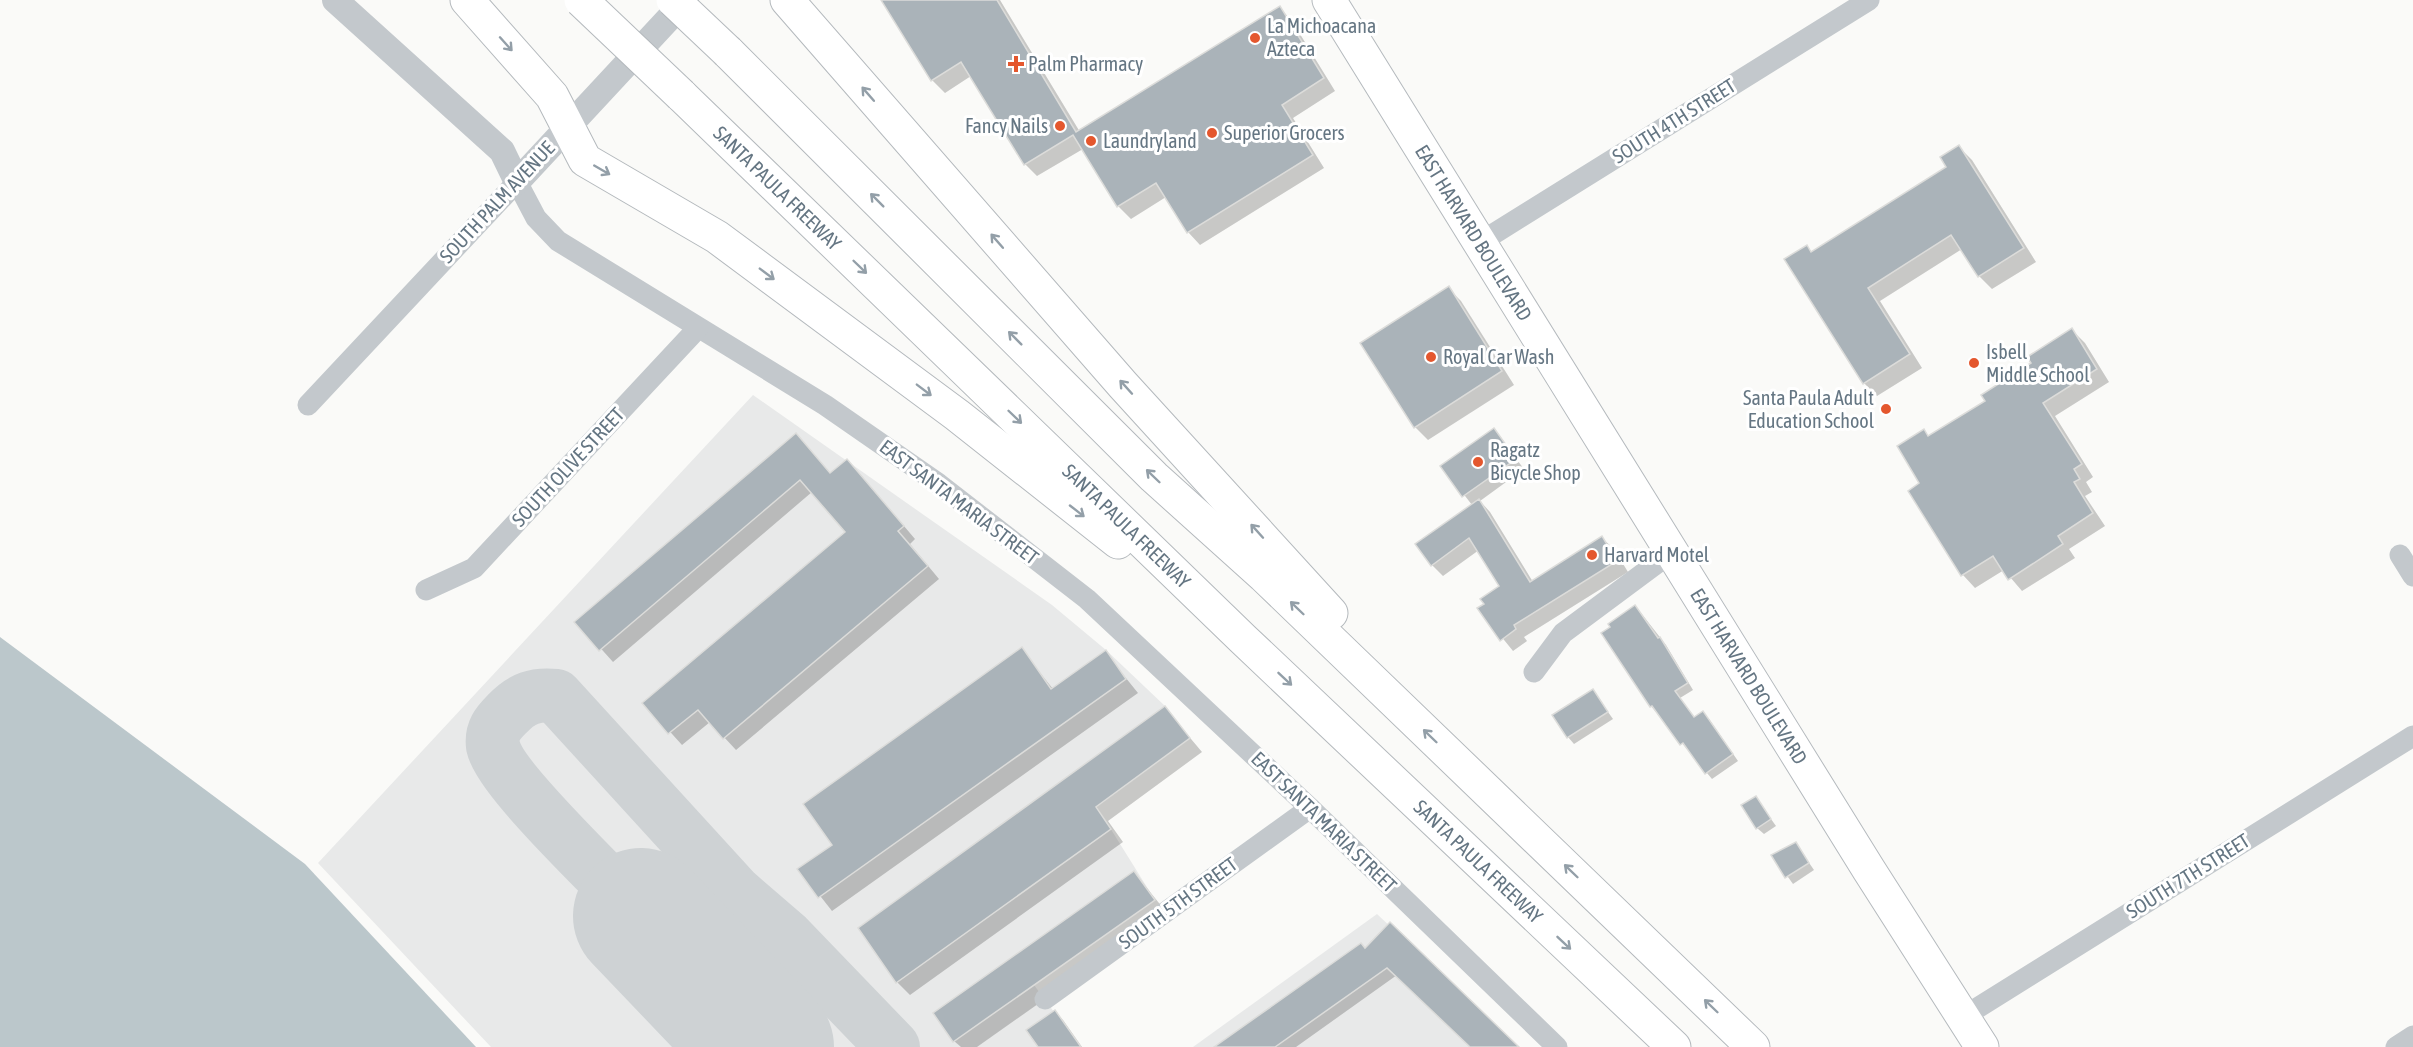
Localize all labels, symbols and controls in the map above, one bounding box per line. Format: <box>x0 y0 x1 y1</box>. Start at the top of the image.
place label: La Michoacana Azteca <box>1267 14 1376 60</box>
marker: La Michoacana Azteca <box>1248 31 1262 45</box>
one-way arrow <box>499 36 513 51</box>
place label: Palm Pharmacy <box>1028 52 1143 75</box>
marker: Palm Pharmacy <box>1009 57 1023 71</box>
street label: SOUTH 4TH STREET <box>1608 73 1740 168</box>
one-way arrow <box>861 87 875 102</box>
place label: Fancy Nails <box>965 114 1048 137</box>
marker: Fancy Nails <box>1053 119 1067 133</box>
street label: SANTA PAULA FREEWAY <box>709 121 846 255</box>
place label: Superior Grocers <box>1224 121 1345 144</box>
marker: Superior Grocers <box>1205 126 1219 140</box>
place label: Laundryland <box>1103 129 1197 152</box>
marker: Laundryland <box>1084 134 1098 148</box>
street label: SOUTH PALM AVENUE <box>435 136 559 267</box>
street label: EAST HARVARD BOULEVARD <box>1411 140 1537 325</box>
one-way arrow <box>593 164 610 176</box>
one-way arrow <box>869 193 884 208</box>
one-way arrow <box>990 234 1004 249</box>
one-way arrow <box>852 260 867 274</box>
one-way arrow <box>758 268 774 280</box>
one-way arrow <box>1007 331 1022 346</box>
place label: Isbell Middle School <box>1986 340 2090 386</box>
place label: Royal Car Wash <box>1443 345 1554 368</box>
marker: Royal Car Wash <box>1424 350 1438 364</box>
marker: Isbell Middle School <box>1967 356 1981 370</box>
one-way arrow <box>1119 380 1133 395</box>
one-way arrow <box>915 384 931 396</box>
place label: Santa Paula Adult Education School <box>1743 386 1875 432</box>
street label: SOUTH OLIVE STREET <box>507 402 629 531</box>
marker: Santa Paula Adult Education School <box>1879 402 1893 416</box>
one-way arrow <box>1008 409 1023 424</box>
street label: EAST SANTA MARIA STREET <box>875 434 1043 569</box>
place label: Ragatz Bicycle Shop <box>1490 438 1581 484</box>
marker: Ragatz Bicycle Shop <box>1471 455 1485 469</box>
street label: SANTA PAULA FREEWAY <box>1058 459 1195 593</box>
one-way arrow <box>1145 468 1160 483</box>
one-way arrow <box>1068 504 1084 517</box>
one-way arrow <box>1250 524 1264 539</box>
place label: Harvard Motel <box>1604 543 1710 566</box>
marker: Harvard Motel <box>1585 548 1599 562</box>
street label: EAST HARVARD BOULEVARD <box>1686 584 1812 768</box>
one-way arrow <box>1289 600 1304 615</box>
one-way arrow <box>1278 672 1293 687</box>
one-way arrow <box>1423 728 1438 743</box>
street label: EAST SANTA MARIA STREET <box>1247 746 1402 897</box>
street label: SANTA PAULA FREEWAY <box>1409 795 1548 928</box>
street label: SOUTH 7TH STREET <box>2122 828 2254 923</box>
street label: SOUTH 5TH STREET <box>1114 852 1242 953</box>
one-way arrow <box>1563 864 1578 878</box>
one-way arrow <box>1557 936 1572 950</box>
one-way arrow <box>1704 999 1719 1014</box>

